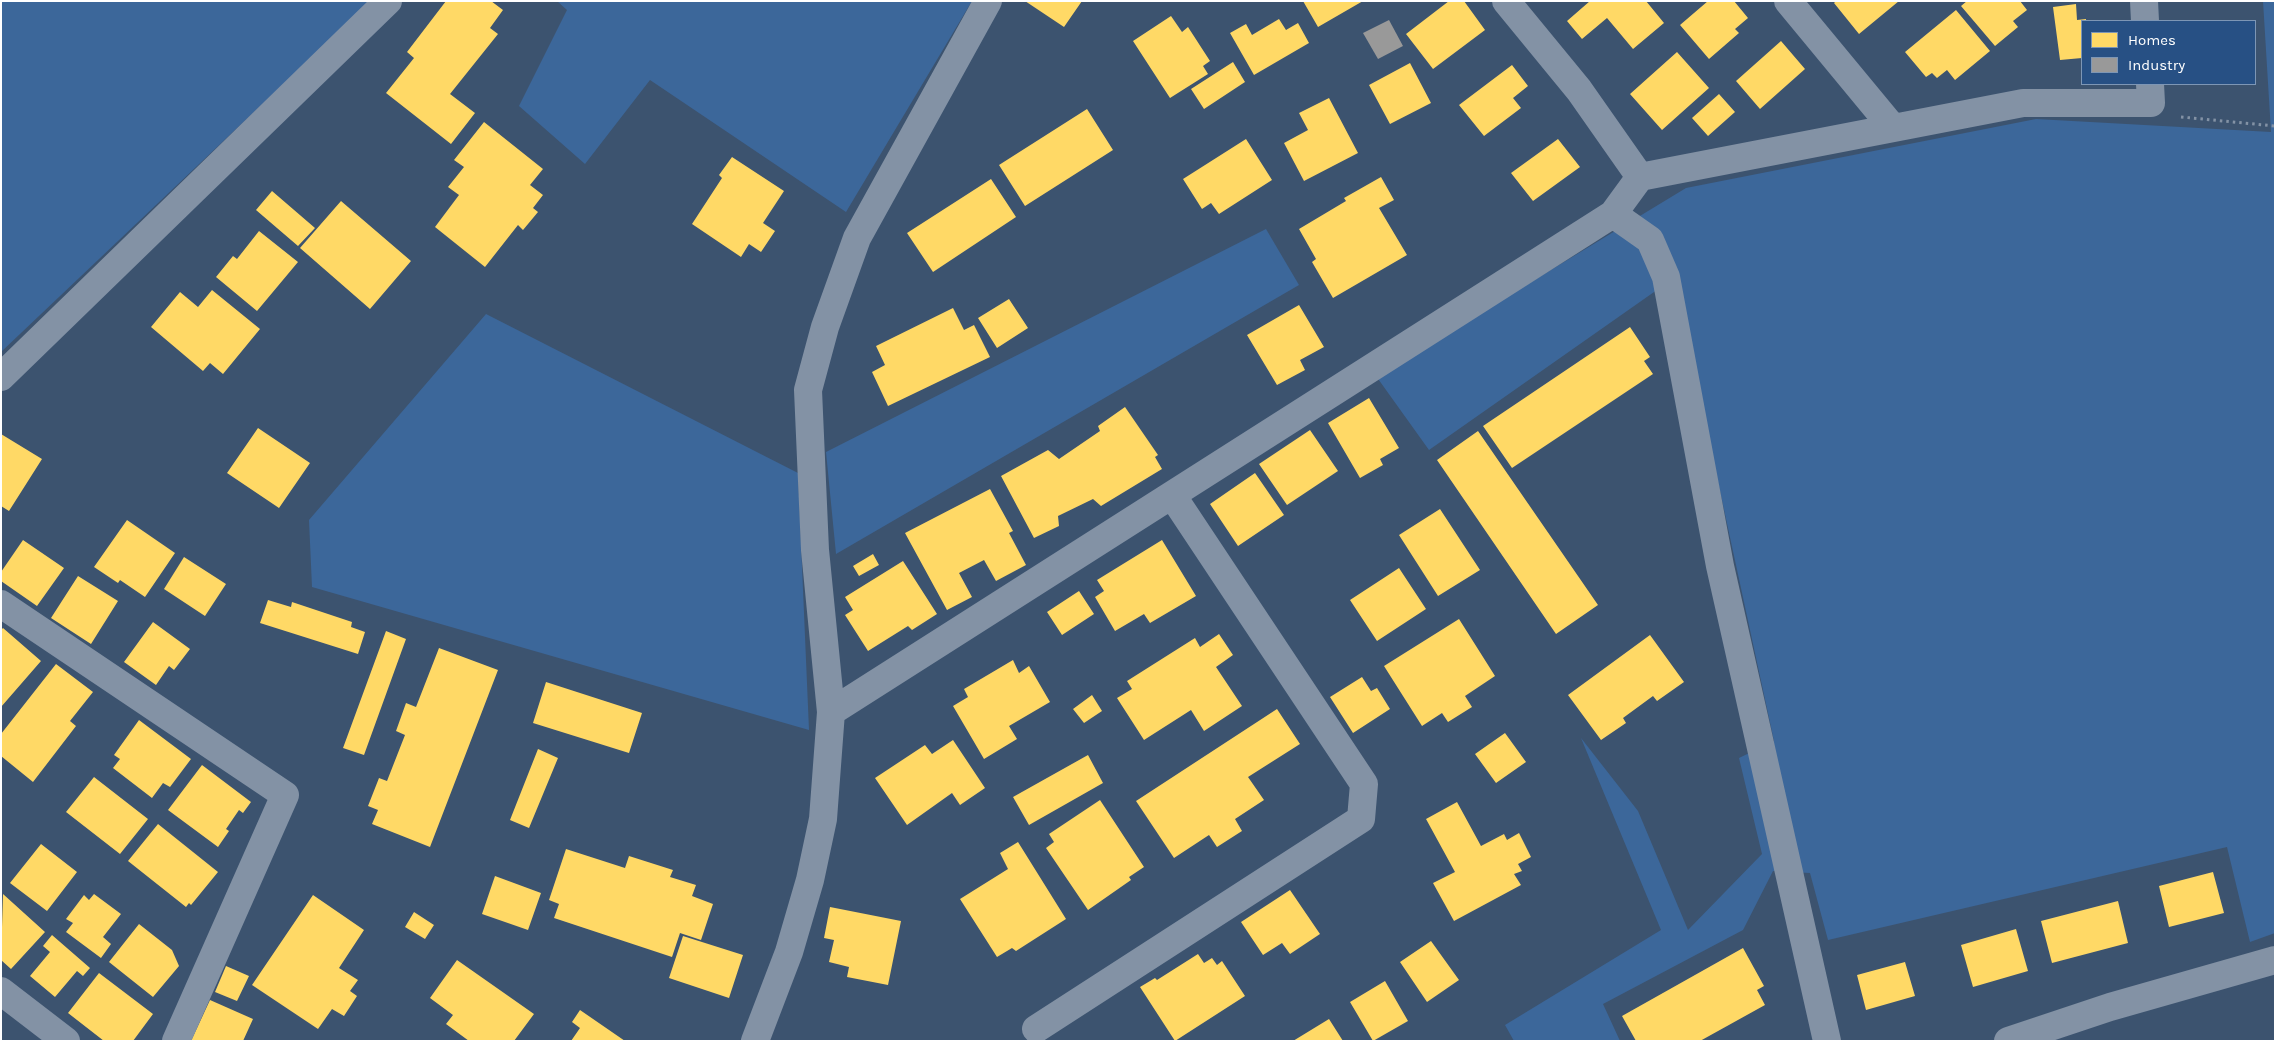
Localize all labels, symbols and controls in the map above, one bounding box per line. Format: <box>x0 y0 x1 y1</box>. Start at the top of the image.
legend <box>2081 20 2256 85</box>
text: Homes <box>2128 31 2176 49</box>
text: Industry <box>2128 56 2185 74</box>

